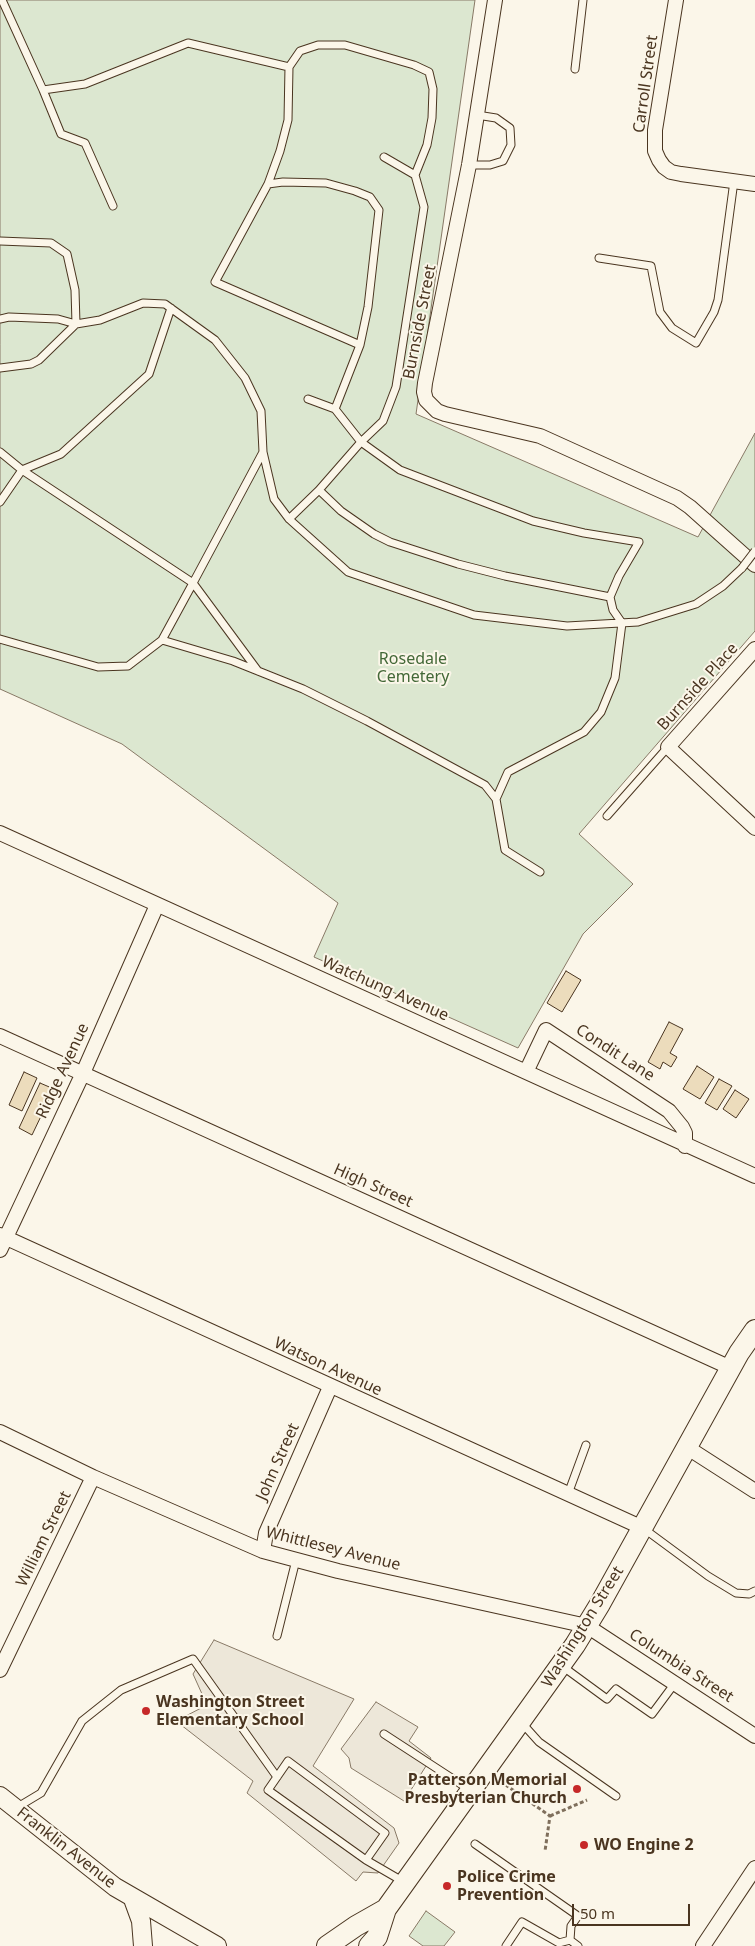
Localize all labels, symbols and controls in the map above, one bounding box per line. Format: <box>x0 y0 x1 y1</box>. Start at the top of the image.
street label: Carroll Street <box>630 34 662 134</box>
street label: Burnside Street <box>399 263 441 381</box>
street label: Burnside Place <box>654 639 742 735</box>
park label: Rosedale Cemetery <box>377 649 449 687</box>
street label: Watchung Avenue <box>319 952 451 1026</box>
street label: Ridge Avenue <box>33 1020 93 1122</box>
street label: Condit Lane <box>572 1020 658 1086</box>
street label: High Street <box>330 1160 416 1212</box>
street label: Watson Avenue <box>271 1334 385 1400</box>
street label: John Street <box>252 1420 304 1504</box>
street label: William Street <box>13 1488 75 1590</box>
street label: Whittlesey Avenue <box>264 1523 402 1575</box>
street label: Washington Street <box>538 1563 628 1691</box>
street label: Columbia Street <box>625 1625 737 1707</box>
place label: Washington Street Elementary School <box>156 1692 305 1730</box>
marker: Washington Street Elementary School <box>140 1705 152 1717</box>
place label: Patterson Memorial Presbyterian Church <box>405 1770 567 1808</box>
marker: Patterson Memorial Presbyterian Church <box>571 1783 583 1795</box>
street label: Franklin Avenue <box>13 1803 119 1893</box>
place label: WO Engine 2 <box>594 1835 694 1855</box>
marker: WO Engine 2 <box>578 1839 590 1851</box>
place label: Police Crime Prevention <box>457 1867 556 1905</box>
marker: Police Crime Prevention <box>441 1880 453 1892</box>
scale bar <box>575 1894 692 1926</box>
text: 50 m <box>580 1903 615 1923</box>

